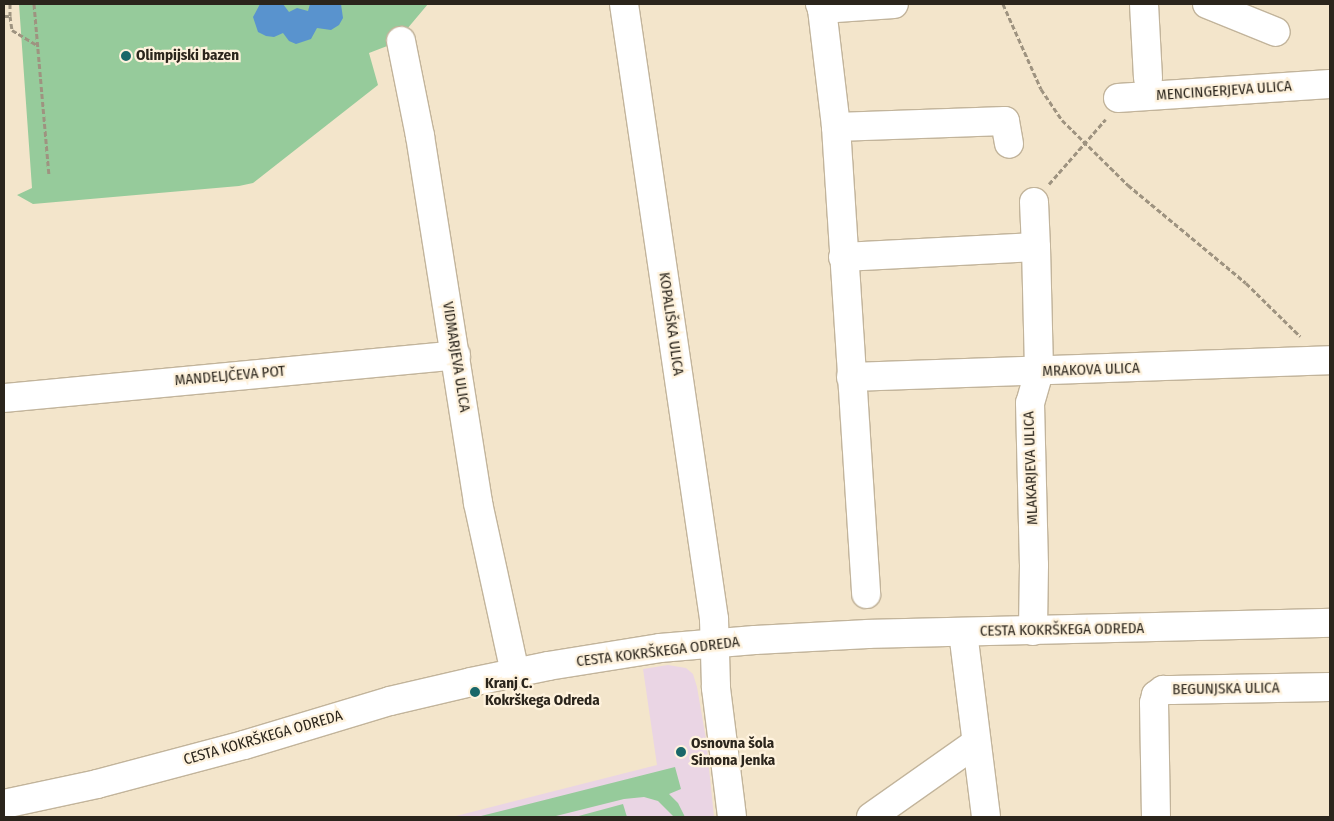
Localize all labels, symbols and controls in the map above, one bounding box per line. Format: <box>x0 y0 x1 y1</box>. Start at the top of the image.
place label: Olimpijski bazen <box>136 47 239 65</box>
marker: Olimpijski bazen <box>120 50 132 62</box>
street label: MENCINGERJEVA ULICA <box>1156 77 1292 105</box>
street label: KOPALIŠKA ULICA <box>655 271 687 377</box>
street label: VIDMARJEVA ULICA <box>438 300 474 414</box>
street label: MRAKOVA ULICA <box>1042 359 1140 381</box>
street label: MANDELJČEVA POT <box>174 362 286 390</box>
street label: MLAKARJEVA ULICA <box>1020 411 1042 525</box>
street label: CESTA KOKRŠKEGA ODREDA <box>980 620 1144 640</box>
street label: CESTA KOKRŠKEGA ODREDA <box>575 633 741 671</box>
place label: Kranj C. Kokrškega Odreda <box>485 674 600 709</box>
street label: BEGUNJSKA ULICA <box>1172 679 1280 699</box>
marker: Kranj C. Kokrškega Odreda <box>469 686 481 698</box>
street label: CESTA KOKRŠKEGA ODREDA <box>181 707 345 769</box>
place label: Osnovna šola Simona Jenka <box>691 734 775 769</box>
marker: Osnovna šola Simona Jenka <box>675 746 687 758</box>

